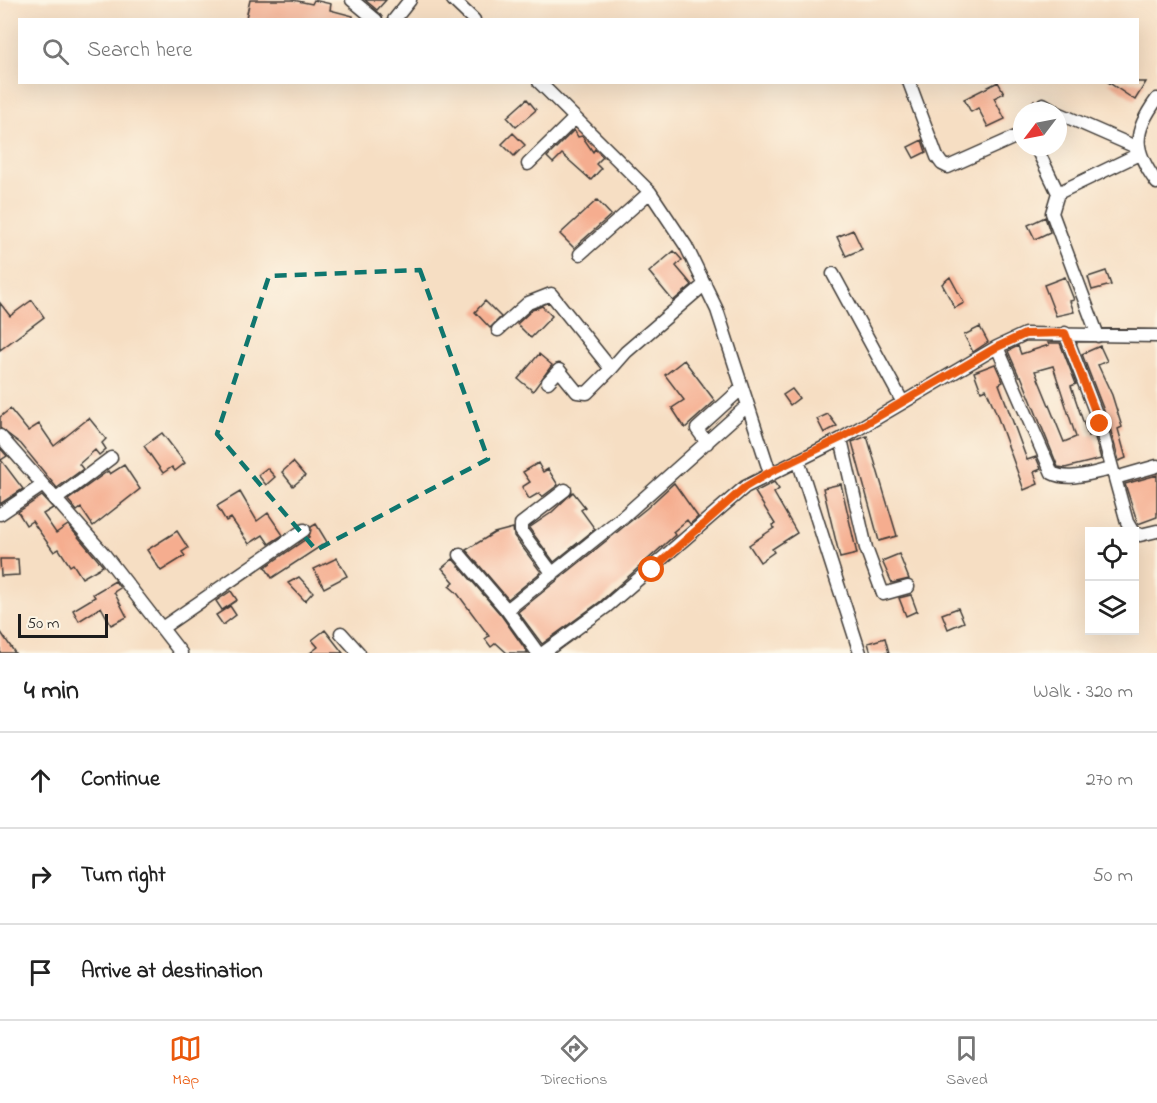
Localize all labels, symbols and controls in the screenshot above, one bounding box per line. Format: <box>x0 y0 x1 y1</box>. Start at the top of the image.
search box <box>18 18 1139 84</box>
icon: search <box>39 35 72 68</box>
text: Search here <box>87 35 192 67</box>
north arrow <box>1013 102 1067 156</box>
route end <box>1086 410 1112 436</box>
map controls <box>1085 527 1139 635</box>
button: locate <box>1085 527 1139 581</box>
route start <box>638 556 664 582</box>
button: layers <box>1085 581 1139 635</box>
scale bar <box>18 611 108 638</box>
text: 50 m <box>27 612 59 636</box>
text: 4 min <box>24 673 79 711</box>
text: Walk · 320 m <box>1033 678 1133 707</box>
icon: ahead <box>24 764 57 797</box>
text: Continue <box>81 764 160 796</box>
text: 270 m <box>1086 766 1133 795</box>
icon: right <box>24 860 57 893</box>
text: Turn right <box>81 860 166 892</box>
text: 50 m <box>1092 862 1133 891</box>
icon: arrive <box>24 956 57 989</box>
text: Arrive at destination <box>81 956 263 988</box>
tab: Map <box>169 1032 202 1092</box>
tab: Directions <box>541 1032 607 1092</box>
tab: Saved <box>946 1032 988 1092</box>

